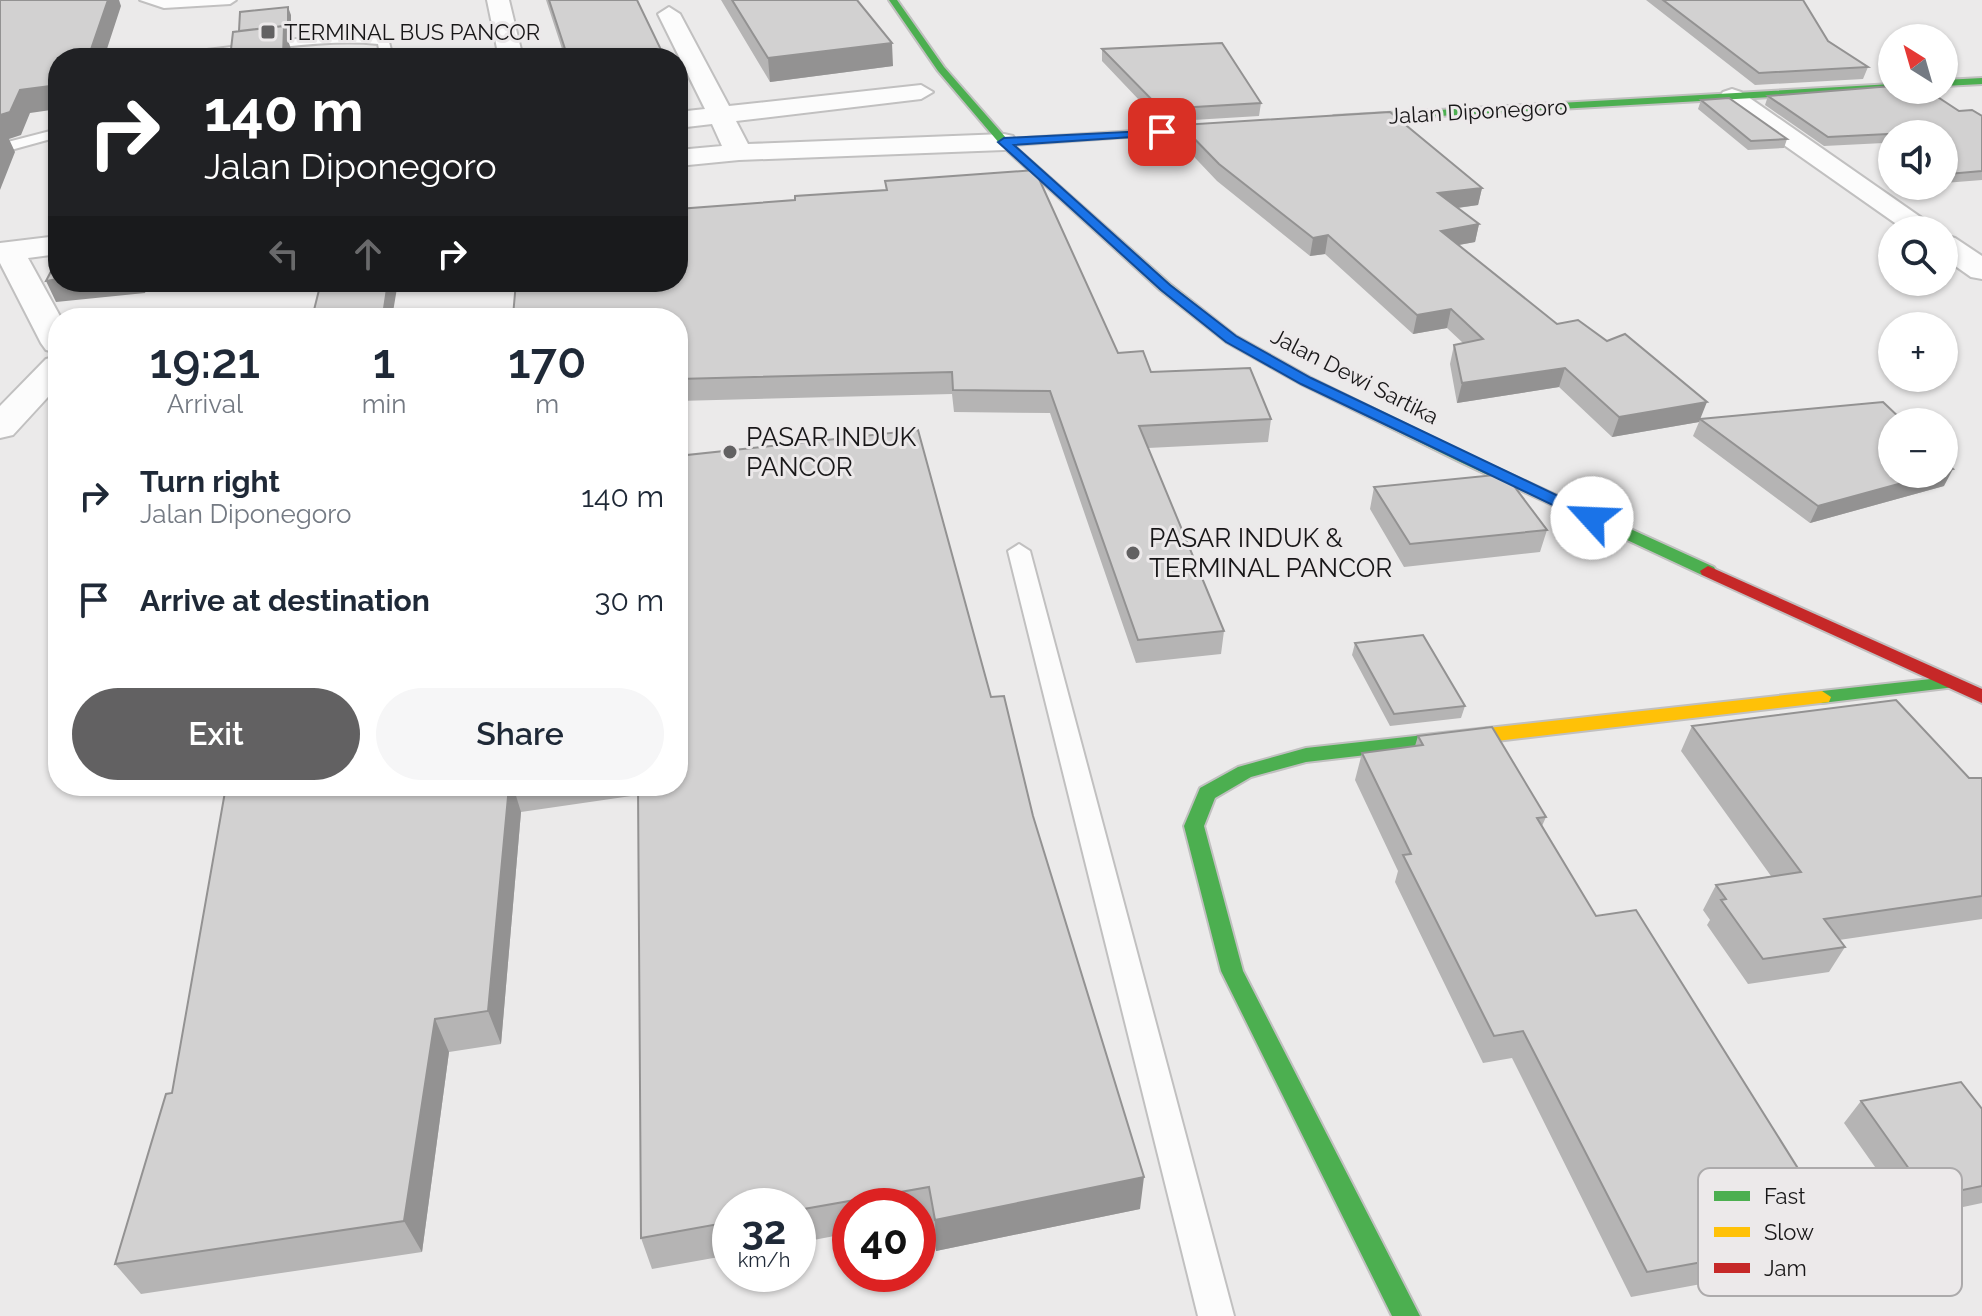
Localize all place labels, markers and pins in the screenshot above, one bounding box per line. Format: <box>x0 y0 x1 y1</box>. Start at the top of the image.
place label: TERMINAL BUS PANCOR <box>284 19 540 45</box>
marker: TERMINAL BUS PANCOR <box>259 23 277 41</box>
pin <box>1128 98 1196 166</box>
place label: PASAR INDUK PANCOR <box>746 422 917 482</box>
marker: PASAR INDUK PANCOR <box>721 443 739 461</box>
place label: PASAR INDUK & TERMINAL PANCOR <box>1149 523 1392 583</box>
marker: PASAR INDUK & TERMINAL PANCOR <box>1124 544 1142 562</box>

